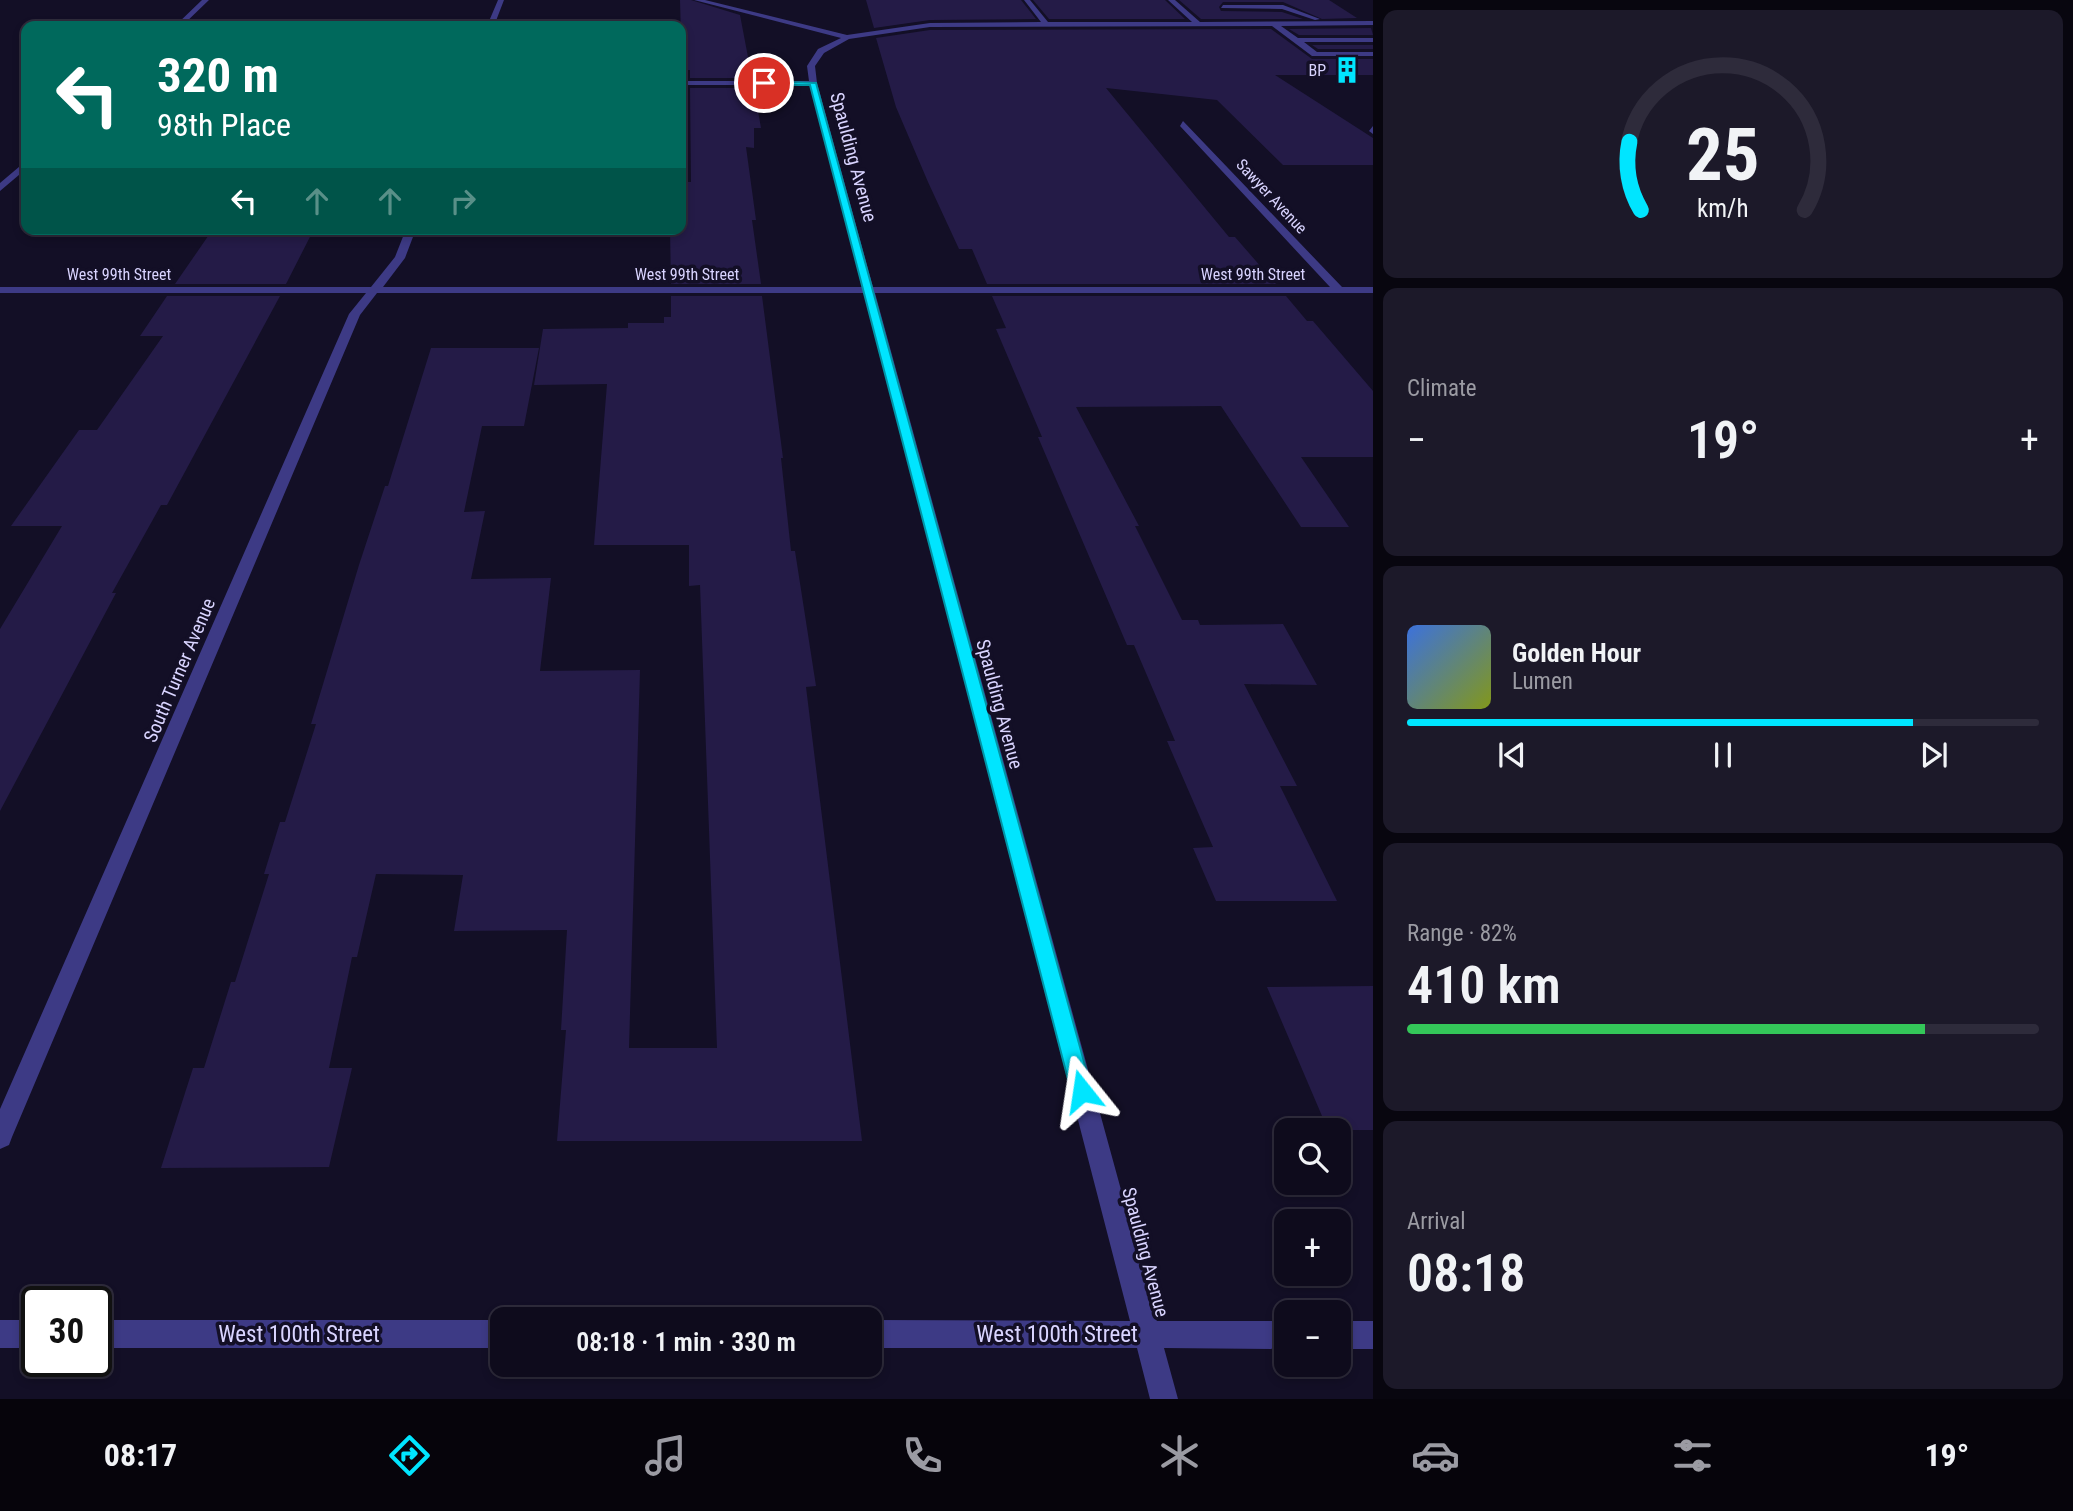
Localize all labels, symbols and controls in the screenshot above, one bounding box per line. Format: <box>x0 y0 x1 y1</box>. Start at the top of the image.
text: 320 m <box>157 47 279 104</box>
icon: left <box>42 49 133 140</box>
pin <box>734 53 794 113</box>
building icon: BP <box>1332 55 1362 85</box>
place label: BP <box>1308 61 1326 80</box>
icon: arrive <box>745 64 783 102</box>
street label: Spaulding Avenue <box>825 90 882 225</box>
text: 98th Place <box>157 106 291 144</box>
text: 25 <box>1686 112 1760 198</box>
street label: Sawyer Avenue <box>1232 155 1311 238</box>
icon: left <box>225 182 263 220</box>
icon: ahead <box>298 182 336 220</box>
icon: ahead <box>371 182 409 220</box>
icon: right <box>444 182 482 220</box>
text: km/h <box>1697 194 1749 223</box>
street label: West 99th Street <box>67 265 172 284</box>
street label: West 99th Street <box>635 265 740 284</box>
street label: West 99th Street <box>1201 265 1306 284</box>
text: Climate <box>1407 375 1477 402</box>
text: 19° <box>1687 410 1759 471</box>
text: − <box>1407 418 1426 462</box>
text: + <box>2020 418 2039 462</box>
street label: South Turner Avenue <box>139 595 220 746</box>
street label: Spaulding Avenue <box>971 637 1028 772</box>
text: Golden Hour <box>1512 638 1641 668</box>
text: Lumen <box>1512 668 1573 695</box>
icon: previous <box>1493 736 1531 774</box>
icon: pause <box>1704 736 1742 774</box>
icon: next <box>1915 736 1953 774</box>
text: Range · 82% <box>1407 920 1517 947</box>
text: 410 km <box>1407 955 1561 1016</box>
position arrow <box>1045 1054 1119 1128</box>
map controls <box>1274 1118 1351 1377</box>
button: search <box>1274 1118 1351 1195</box>
street label: Spaulding Avenue <box>1117 1185 1174 1320</box>
text: Arrival <box>1407 1208 1466 1235</box>
button: + <box>1274 1209 1351 1286</box>
text: 08:18 <box>1407 1243 1525 1304</box>
speed limit sign: 30 <box>21 1286 112 1377</box>
button: − <box>1274 1300 1351 1377</box>
street label: West 100th Street <box>218 1321 380 1348</box>
street label: West 100th Street <box>976 1321 1138 1348</box>
text: 08:18 · 1 min · 330 m <box>576 1327 796 1357</box>
icon: directions <box>385 1431 434 1480</box>
icon: music <box>641 1431 690 1480</box>
icon: phone <box>898 1431 947 1480</box>
icon: climate <box>1155 1431 1204 1480</box>
icon: car <box>1411 1431 1460 1480</box>
icon: filters <box>1668 1431 1717 1480</box>
text: 08:17 <box>104 1436 177 1474</box>
text: 19° <box>1924 1436 1969 1474</box>

